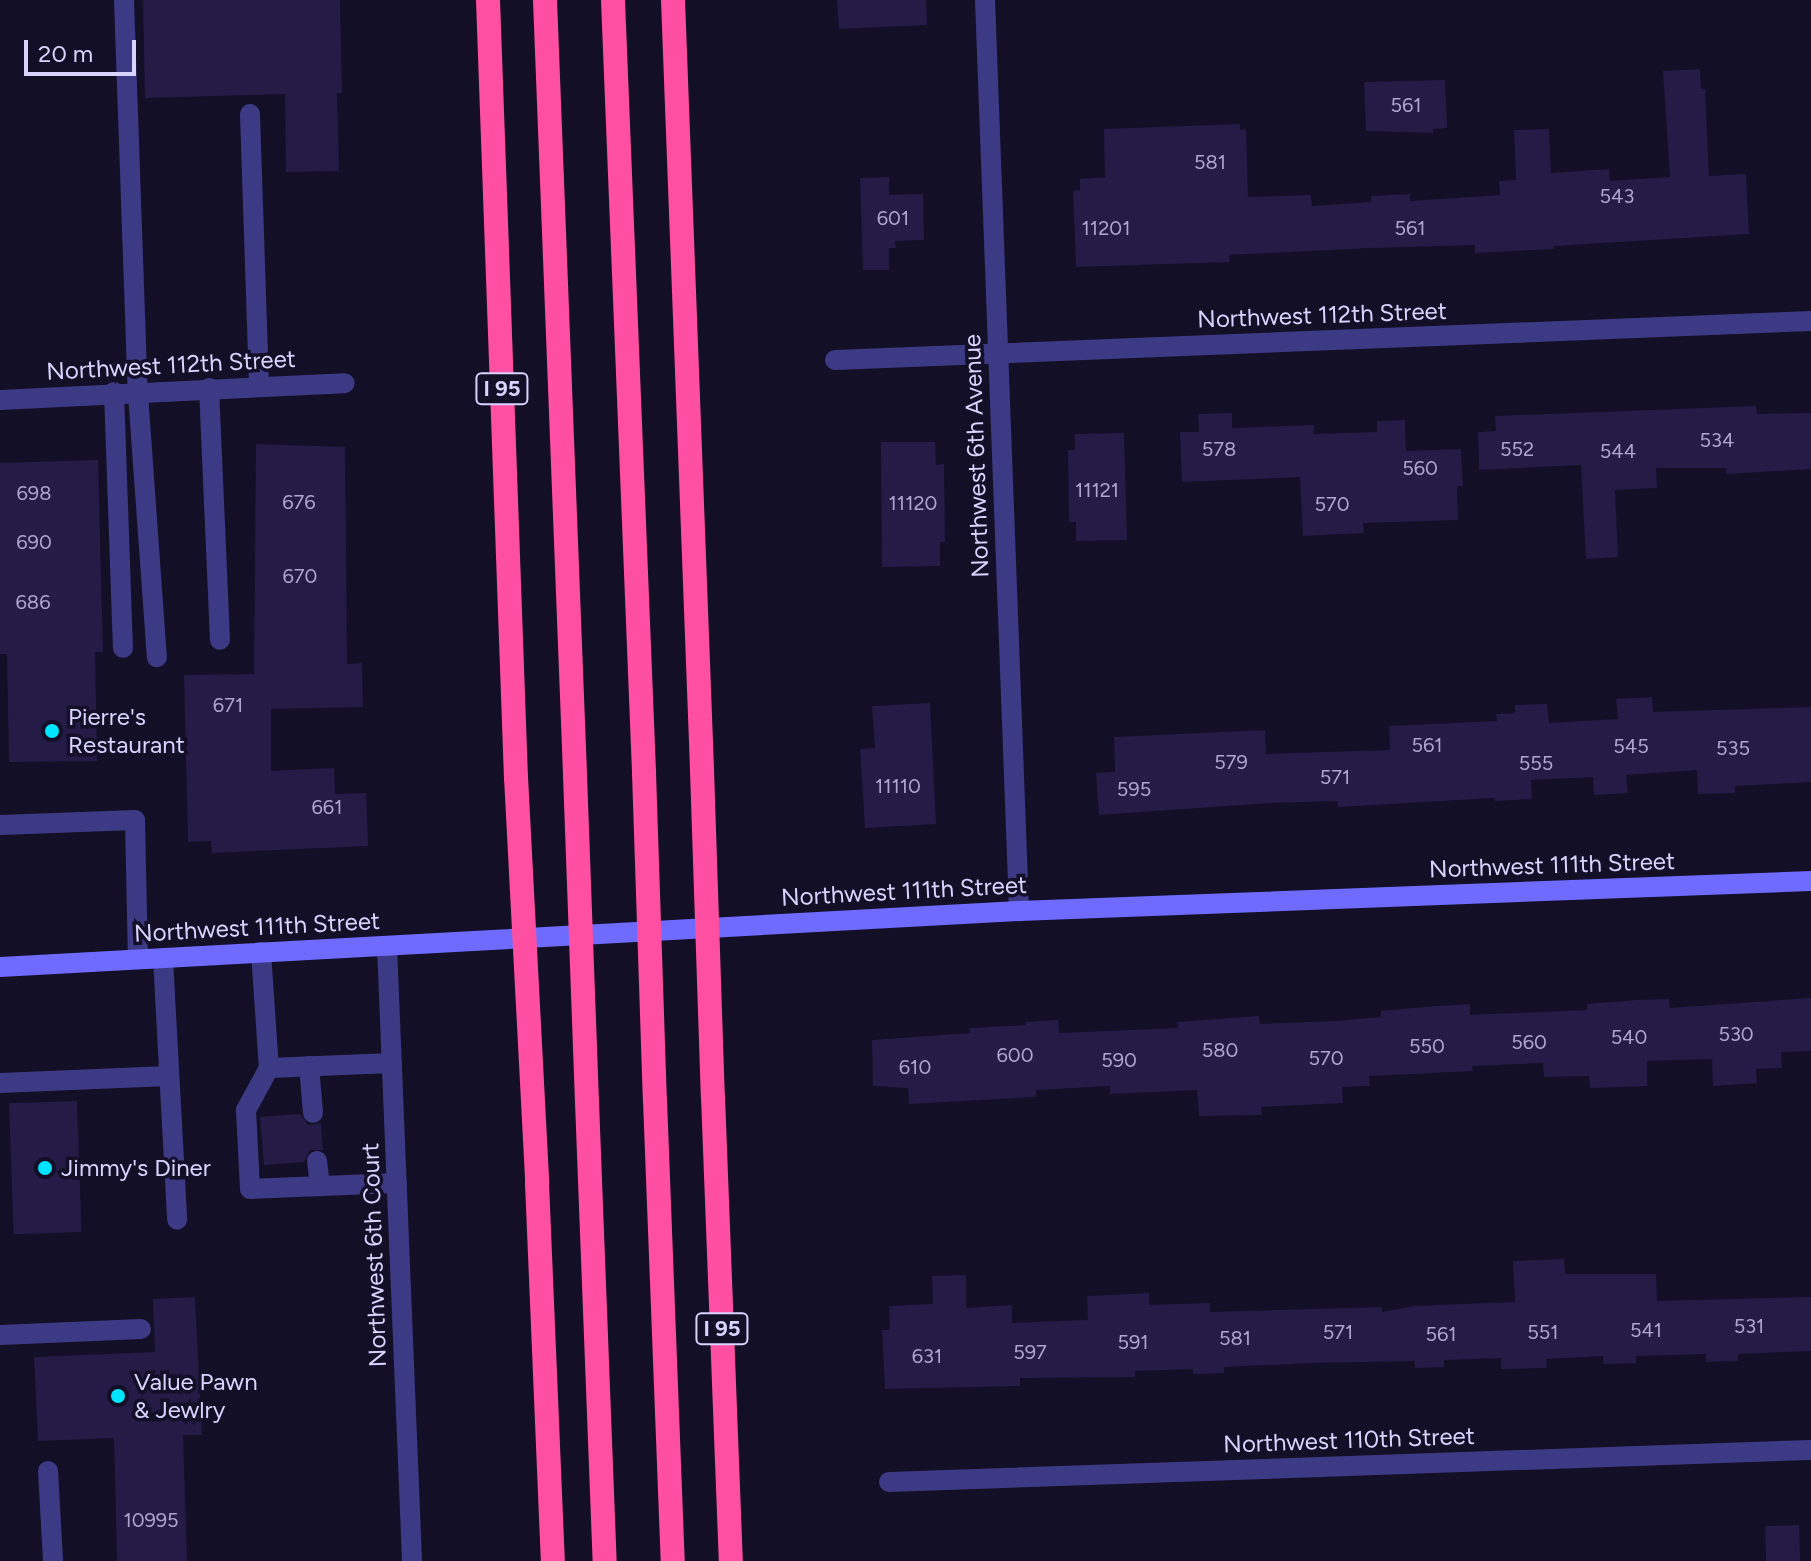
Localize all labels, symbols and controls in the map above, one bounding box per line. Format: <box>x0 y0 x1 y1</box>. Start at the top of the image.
scale bar <box>28 24 140 74</box>
text: 20 m <box>38 39 93 68</box>
house number: 561 <box>1390 93 1422 117</box>
house number: 581 <box>1194 150 1226 174</box>
house number: 543 <box>1600 184 1634 208</box>
house number: 601 <box>877 206 909 230</box>
house number: 11201 <box>1082 216 1130 240</box>
house number: 561 <box>1394 216 1426 240</box>
street label: Northwest 112th Street <box>1197 296 1447 334</box>
street label: Northwest 6th Avenue <box>957 334 995 578</box>
street label: Northwest 112th Street <box>46 344 296 386</box>
road number: I 95 <box>474 371 530 407</box>
house number: 534 <box>1700 428 1734 452</box>
house number: 578 <box>1202 437 1236 461</box>
house number: 552 <box>1500 437 1534 461</box>
house number: 544 <box>1600 439 1636 463</box>
house number: 560 <box>1402 456 1438 480</box>
house number: 11121 <box>1075 478 1119 502</box>
house number: 698 <box>17 481 51 505</box>
house number: 676 <box>282 490 316 514</box>
house number: 11120 <box>889 491 937 515</box>
house number: 570 <box>1314 492 1350 516</box>
house number: 690 <box>16 530 52 554</box>
house number: 670 <box>283 564 317 588</box>
house number: 686 <box>16 590 50 614</box>
house number: 671 <box>213 693 243 717</box>
place label: Pierre's Restaurant <box>68 703 185 759</box>
marker: Pierre's Restaurant <box>43 722 61 740</box>
house number: 561 <box>1411 733 1443 757</box>
house number: 545 <box>1613 734 1649 758</box>
house number: 535 <box>1716 736 1750 760</box>
house number: 579 <box>1214 750 1248 774</box>
house number: 555 <box>1519 751 1553 775</box>
house number: 571 <box>1320 765 1350 789</box>
house number: 11110 <box>875 774 921 798</box>
house number: 595 <box>1117 777 1151 801</box>
house number: 661 <box>312 795 342 819</box>
street label: Northwest 111th Street <box>1429 846 1675 884</box>
street label: Northwest 111th Street <box>780 870 1028 912</box>
street label: Northwest 111th Street <box>133 906 381 948</box>
house number: 530 <box>1718 1022 1754 1046</box>
house number: 540 <box>1611 1025 1647 1049</box>
house number: 560 <box>1511 1030 1547 1054</box>
house number: 550 <box>1409 1034 1445 1058</box>
house number: 580 <box>1202 1038 1238 1062</box>
house number: 600 <box>997 1043 1033 1067</box>
house number: 570 <box>1308 1046 1344 1070</box>
house number: 590 <box>1101 1048 1137 1072</box>
house number: 610 <box>899 1055 931 1079</box>
street label: Northwest 6th Court <box>356 1142 392 1368</box>
place label: Jimmy's Diner <box>61 1154 211 1182</box>
marker: Jimmy's Diner <box>36 1159 54 1177</box>
road number: I 95 <box>694 1311 750 1347</box>
house number: 531 <box>1734 1314 1764 1338</box>
house number: 541 <box>1630 1318 1662 1342</box>
house number: 571 <box>1323 1320 1353 1344</box>
house number: 551 <box>1527 1320 1559 1344</box>
house number: 561 <box>1425 1322 1457 1346</box>
house number: 581 <box>1219 1326 1251 1350</box>
house number: 591 <box>1117 1330 1149 1354</box>
house number: 597 <box>1013 1340 1047 1364</box>
house number: 631 <box>912 1344 942 1368</box>
place label: Value Pawn & Jewlry <box>134 1368 258 1424</box>
marker: Value Pawn & Jewlry <box>109 1387 127 1405</box>
street label: Northwest 110th Street <box>1223 1421 1475 1459</box>
house number: 10995 <box>123 1508 179 1532</box>

